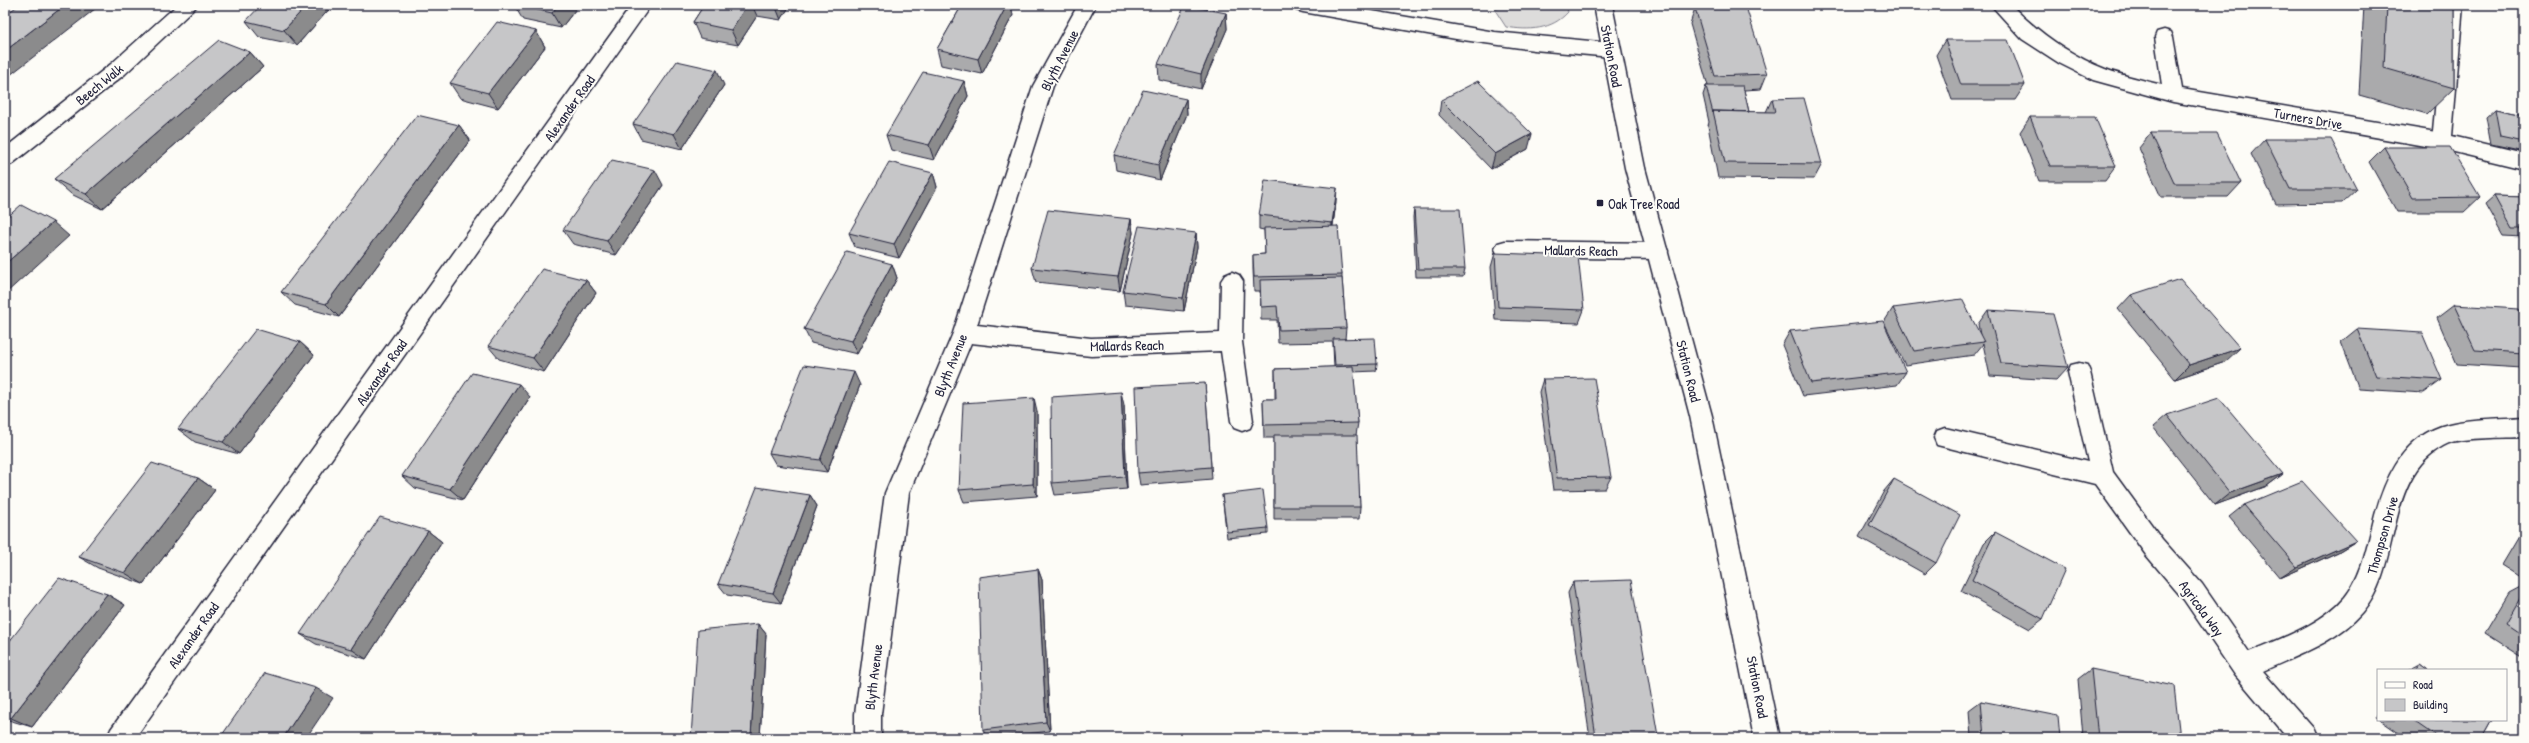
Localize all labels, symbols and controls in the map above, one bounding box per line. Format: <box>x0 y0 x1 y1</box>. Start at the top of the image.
street label: Station Road <box>1597 23 1627 89</box>
street label: Blyth Avenue <box>1036 26 1084 94</box>
street label: Beech Walk <box>71 59 127 109</box>
street label: Alexander Road <box>539 71 599 145</box>
street label: Turners Drive <box>2272 103 2344 133</box>
place label: Oak Tree Road <box>1608 194 1680 213</box>
marker: Oak Tree Road <box>1595 198 1605 208</box>
street label: Mallards Reach <box>1544 240 1618 260</box>
street label: Blyth Avenue <box>929 330 972 400</box>
street label: Alexander Road <box>351 335 411 409</box>
street label: Mallards Reach <box>1090 335 1164 355</box>
street label: Station Road <box>1672 338 1706 404</box>
street label: Thompson Drive <box>2362 493 2403 577</box>
street label: Agricola Way <box>2174 576 2229 641</box>
street label: Alexander Road <box>163 598 223 672</box>
street label: Blyth Avenue <box>860 643 888 711</box>
street label: Station Road <box>1743 654 1773 720</box>
legend <box>2377 669 2507 721</box>
text: Road <box>2413 676 2433 693</box>
text: Building <box>2413 696 2448 713</box>

